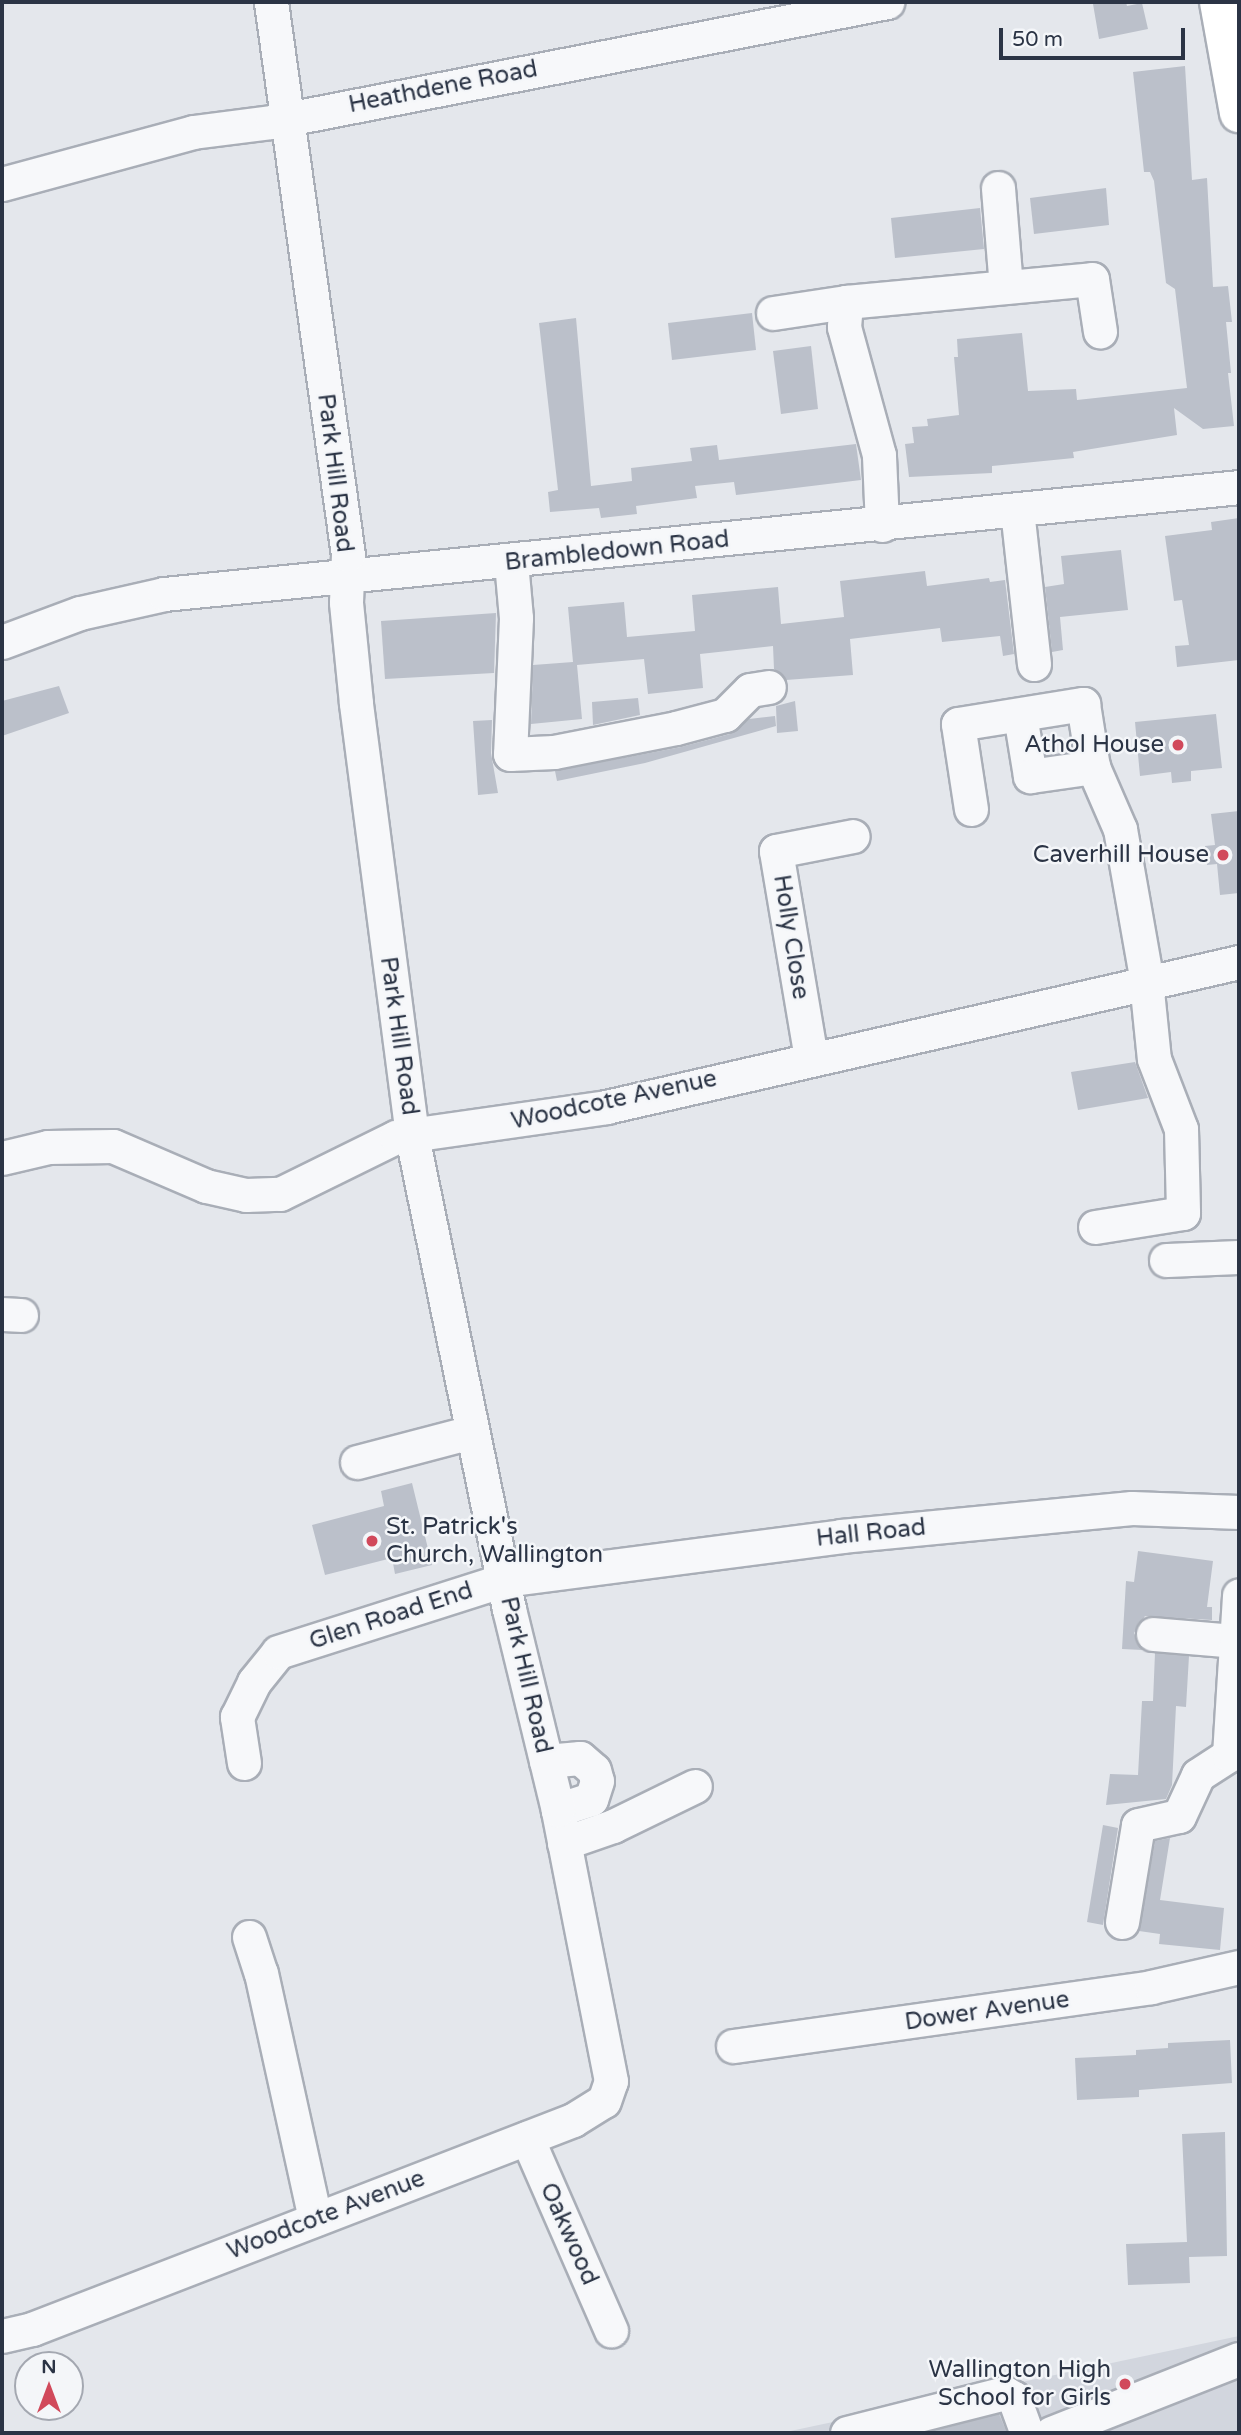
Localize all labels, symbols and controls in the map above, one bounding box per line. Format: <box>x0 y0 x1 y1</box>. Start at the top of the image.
scale bar <box>1003 14 1188 58</box>
text: 50 m <box>1012 27 1063 52</box>
street label: Heathdene Road <box>346 55 540 119</box>
street label: Park Hill Road <box>311 392 359 554</box>
street label: Brambledown Road <box>503 525 731 577</box>
place label: Athol House <box>1024 731 1164 759</box>
marker: Athol House <box>1170 737 1186 753</box>
place label: Caverhill House <box>1033 841 1209 869</box>
marker: Caverhill House <box>1215 847 1231 863</box>
street label: Holly Close <box>767 873 815 1001</box>
street label: Park Hill Road <box>374 955 424 1117</box>
street label: Woodcote Avenue <box>509 1064 719 1136</box>
place label: St. Patrick's Church, Wallington <box>386 1513 603 1569</box>
street label: Hall Road <box>815 1513 927 1553</box>
marker: St. Patrick's Church, Wallington <box>364 1533 380 1549</box>
street label: Glen Road End <box>306 1576 476 1656</box>
street label: Park Hill Road <box>494 1594 558 1756</box>
street label: Dower Avenue <box>903 1985 1071 2037</box>
street label: Woodcote Avenue <box>223 2164 429 2266</box>
street label: Oakwood <box>534 2178 604 2290</box>
north arrow <box>14 2351 84 2421</box>
text: N <box>41 2356 57 2378</box>
place label: Wallington High School for Girls <box>928 2356 1111 2412</box>
marker: Wallington High School for Girls <box>1117 2376 1133 2392</box>

